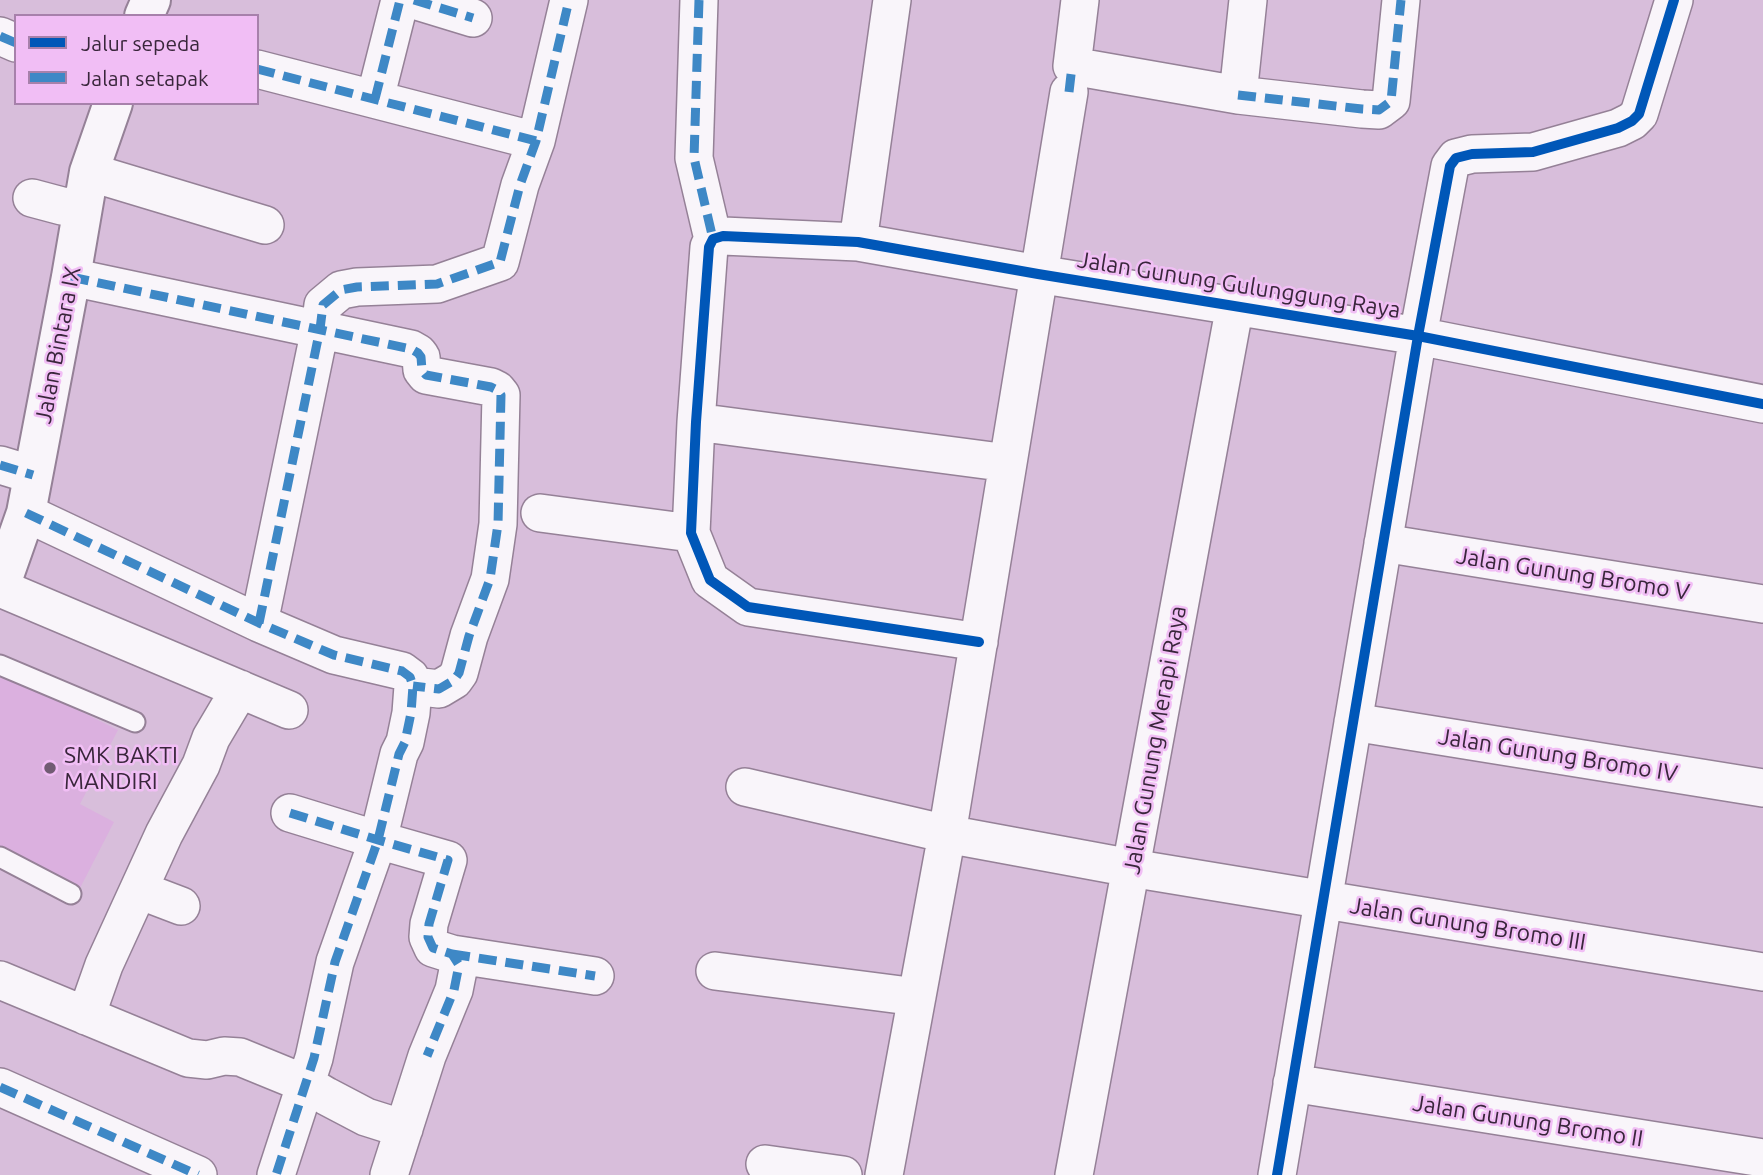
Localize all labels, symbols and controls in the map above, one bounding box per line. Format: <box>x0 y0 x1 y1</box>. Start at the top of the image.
legend <box>14 14 259 105</box>
text: Jalur sepeda <box>81 31 200 55</box>
text: Jalan setapak <box>81 66 209 90</box>
street label: Jalan Gunung Gulunggung Raya <box>1076 246 1402 324</box>
street label: Jalan Bintara IX <box>29 264 87 426</box>
street label: Jalan Gunung Bromo V <box>1454 542 1692 606</box>
street label: Jalan Gunung Merapi Raya <box>1118 604 1192 876</box>
street label: Jalan Gunung Bromo IV <box>1437 722 1679 788</box>
place label: SMK BAKTI MANDIRI <box>64 741 178 795</box>
marker: SMK BAKTI MANDIRI <box>42 760 58 776</box>
street label: Jalan Gunung Bromo III <box>1348 892 1588 956</box>
street label: Jalan Gunung Bromo II <box>1411 1089 1645 1153</box>

